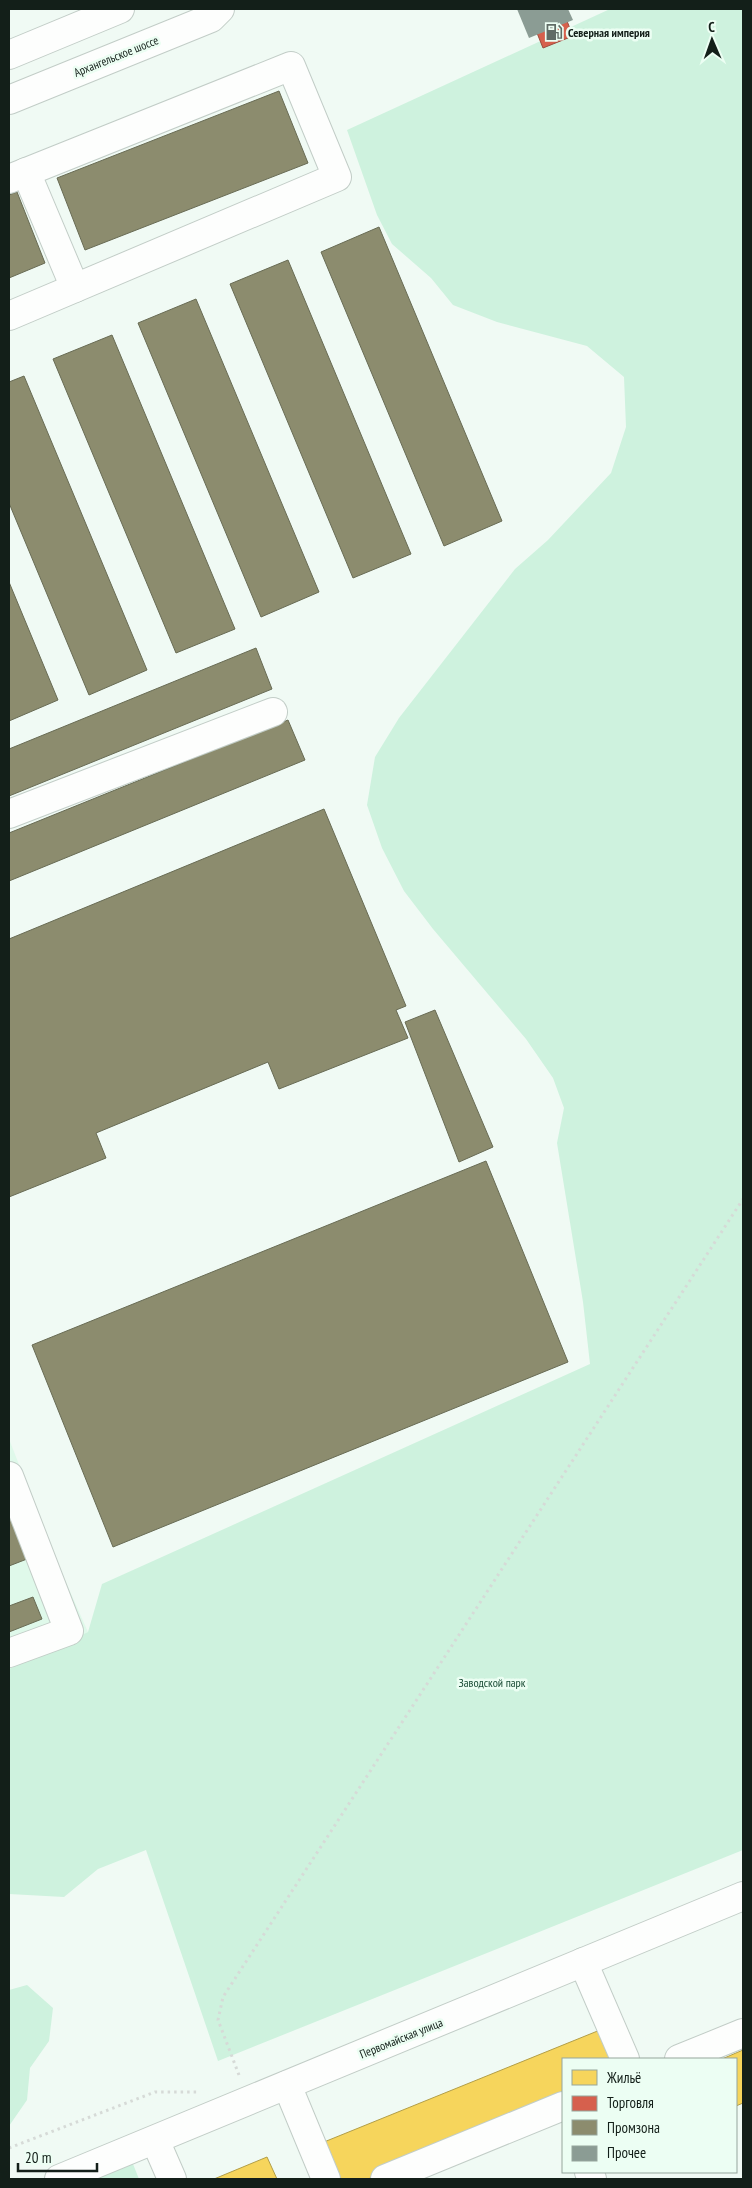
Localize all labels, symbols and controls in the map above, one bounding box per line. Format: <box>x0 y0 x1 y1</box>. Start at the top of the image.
north arrow <box>687 15 737 65</box>
text: С <box>708 18 716 36</box>
fuel station icon: Северная империя <box>544 22 564 42</box>
place label: Северная империя <box>568 25 650 40</box>
street label: Архангельское шоссе <box>71 32 161 80</box>
park label: Заводской парк <box>459 1675 526 1690</box>
street label: Первомайская улица <box>357 2014 445 2061</box>
legend <box>562 2058 737 2173</box>
text: Жильё <box>606 2068 641 2087</box>
text: Торговля <box>607 2093 654 2112</box>
text: Промзона <box>607 2118 660 2137</box>
scale bar <box>18 2140 96 2172</box>
text: Прочее <box>607 2143 646 2162</box>
text: 20 m <box>25 2148 51 2167</box>

